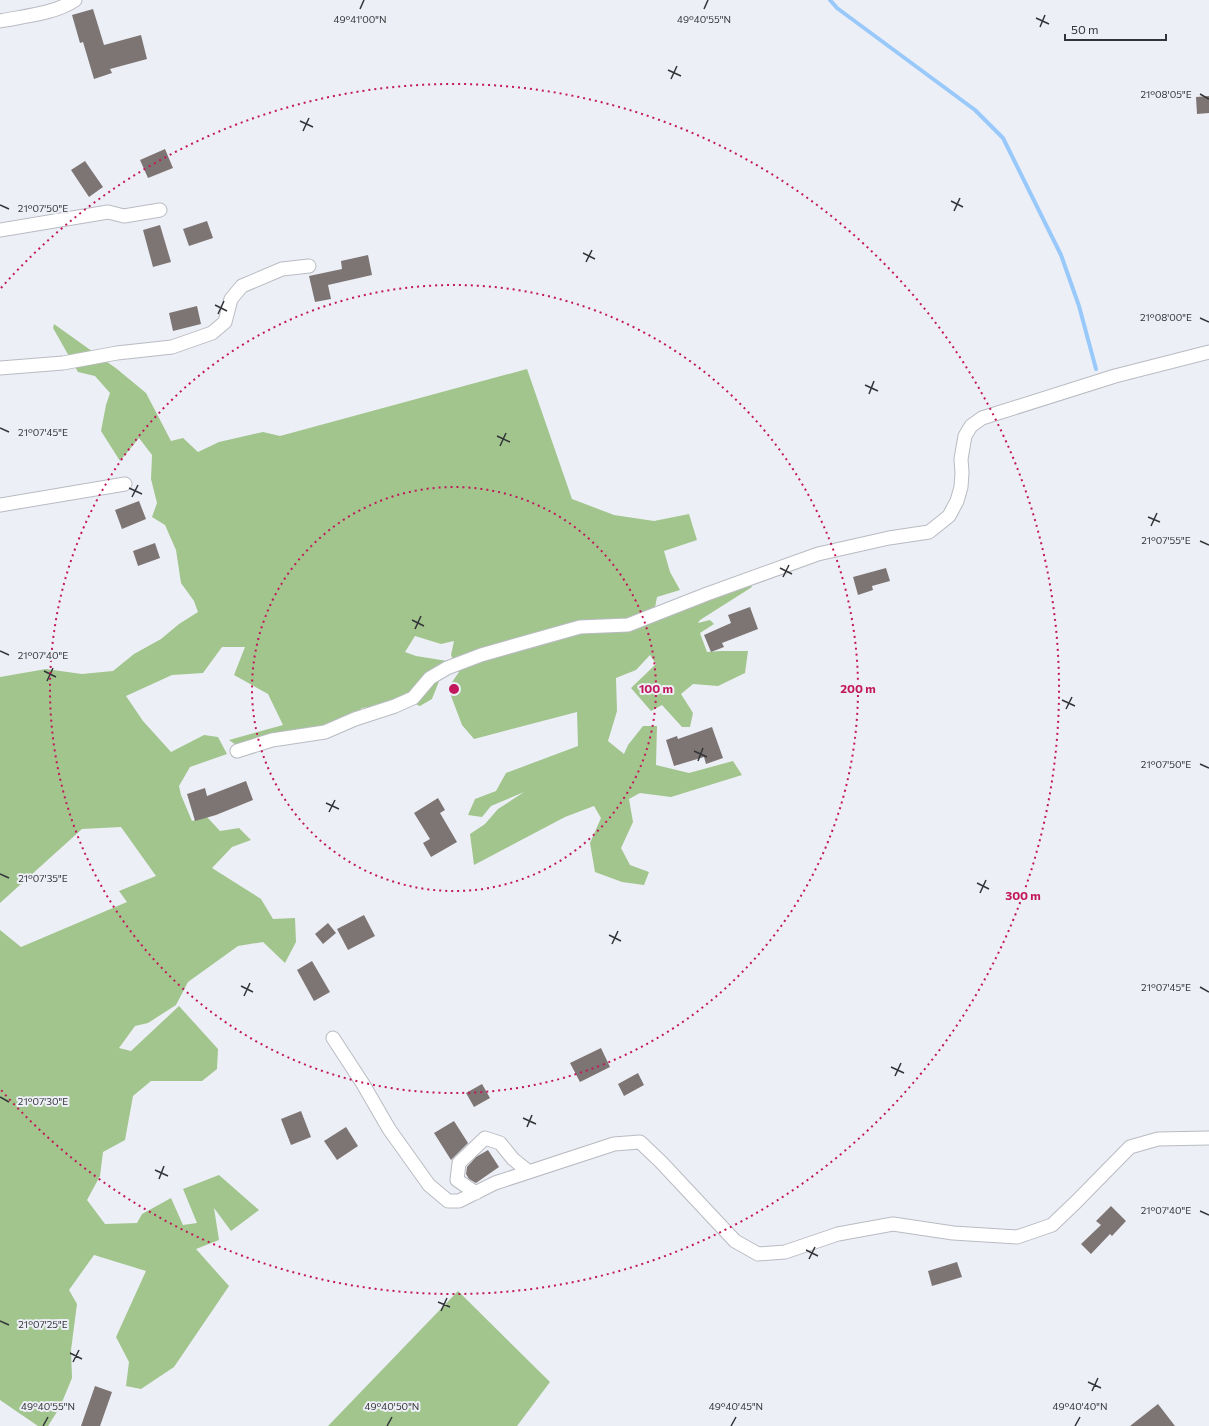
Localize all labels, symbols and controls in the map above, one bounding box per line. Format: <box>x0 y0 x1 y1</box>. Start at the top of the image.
text: 49°41'00"N <box>333 13 387 25</box>
text: 49°40'55"N <box>677 13 731 25</box>
scale bar <box>1065 16 1166 42</box>
text: 50 m <box>1071 22 1099 36</box>
text: 21°08'05"E <box>1140 88 1192 100</box>
text: 21°07'50"E <box>18 202 68 214</box>
text: 21°08'00"E <box>1140 311 1192 323</box>
text: 21°07'45"E <box>18 426 68 438</box>
text: 21°07'55"E <box>1141 534 1191 546</box>
text: 21°07'40"E <box>18 649 68 661</box>
text: 100 m <box>639 681 673 695</box>
text: 200 m <box>840 681 876 695</box>
centre of rings <box>447 682 461 696</box>
text: 21°07'50"E <box>1141 758 1191 770</box>
text: 21°07'35"E <box>18 872 68 884</box>
text: 300 m <box>1005 888 1041 902</box>
text: 21°07'45"E <box>1141 981 1191 993</box>
text: 21°07'30"E <box>18 1095 68 1107</box>
text: 21°07'40"E <box>1141 1204 1191 1216</box>
text: 21°07'25"E <box>18 1318 68 1330</box>
text: 49°40'55"N <box>21 1400 75 1412</box>
text: 49°40'50"N <box>365 1400 419 1412</box>
text: 49°40'45"N <box>709 1400 763 1412</box>
text: 49°40'40"N <box>1052 1400 1108 1412</box>

